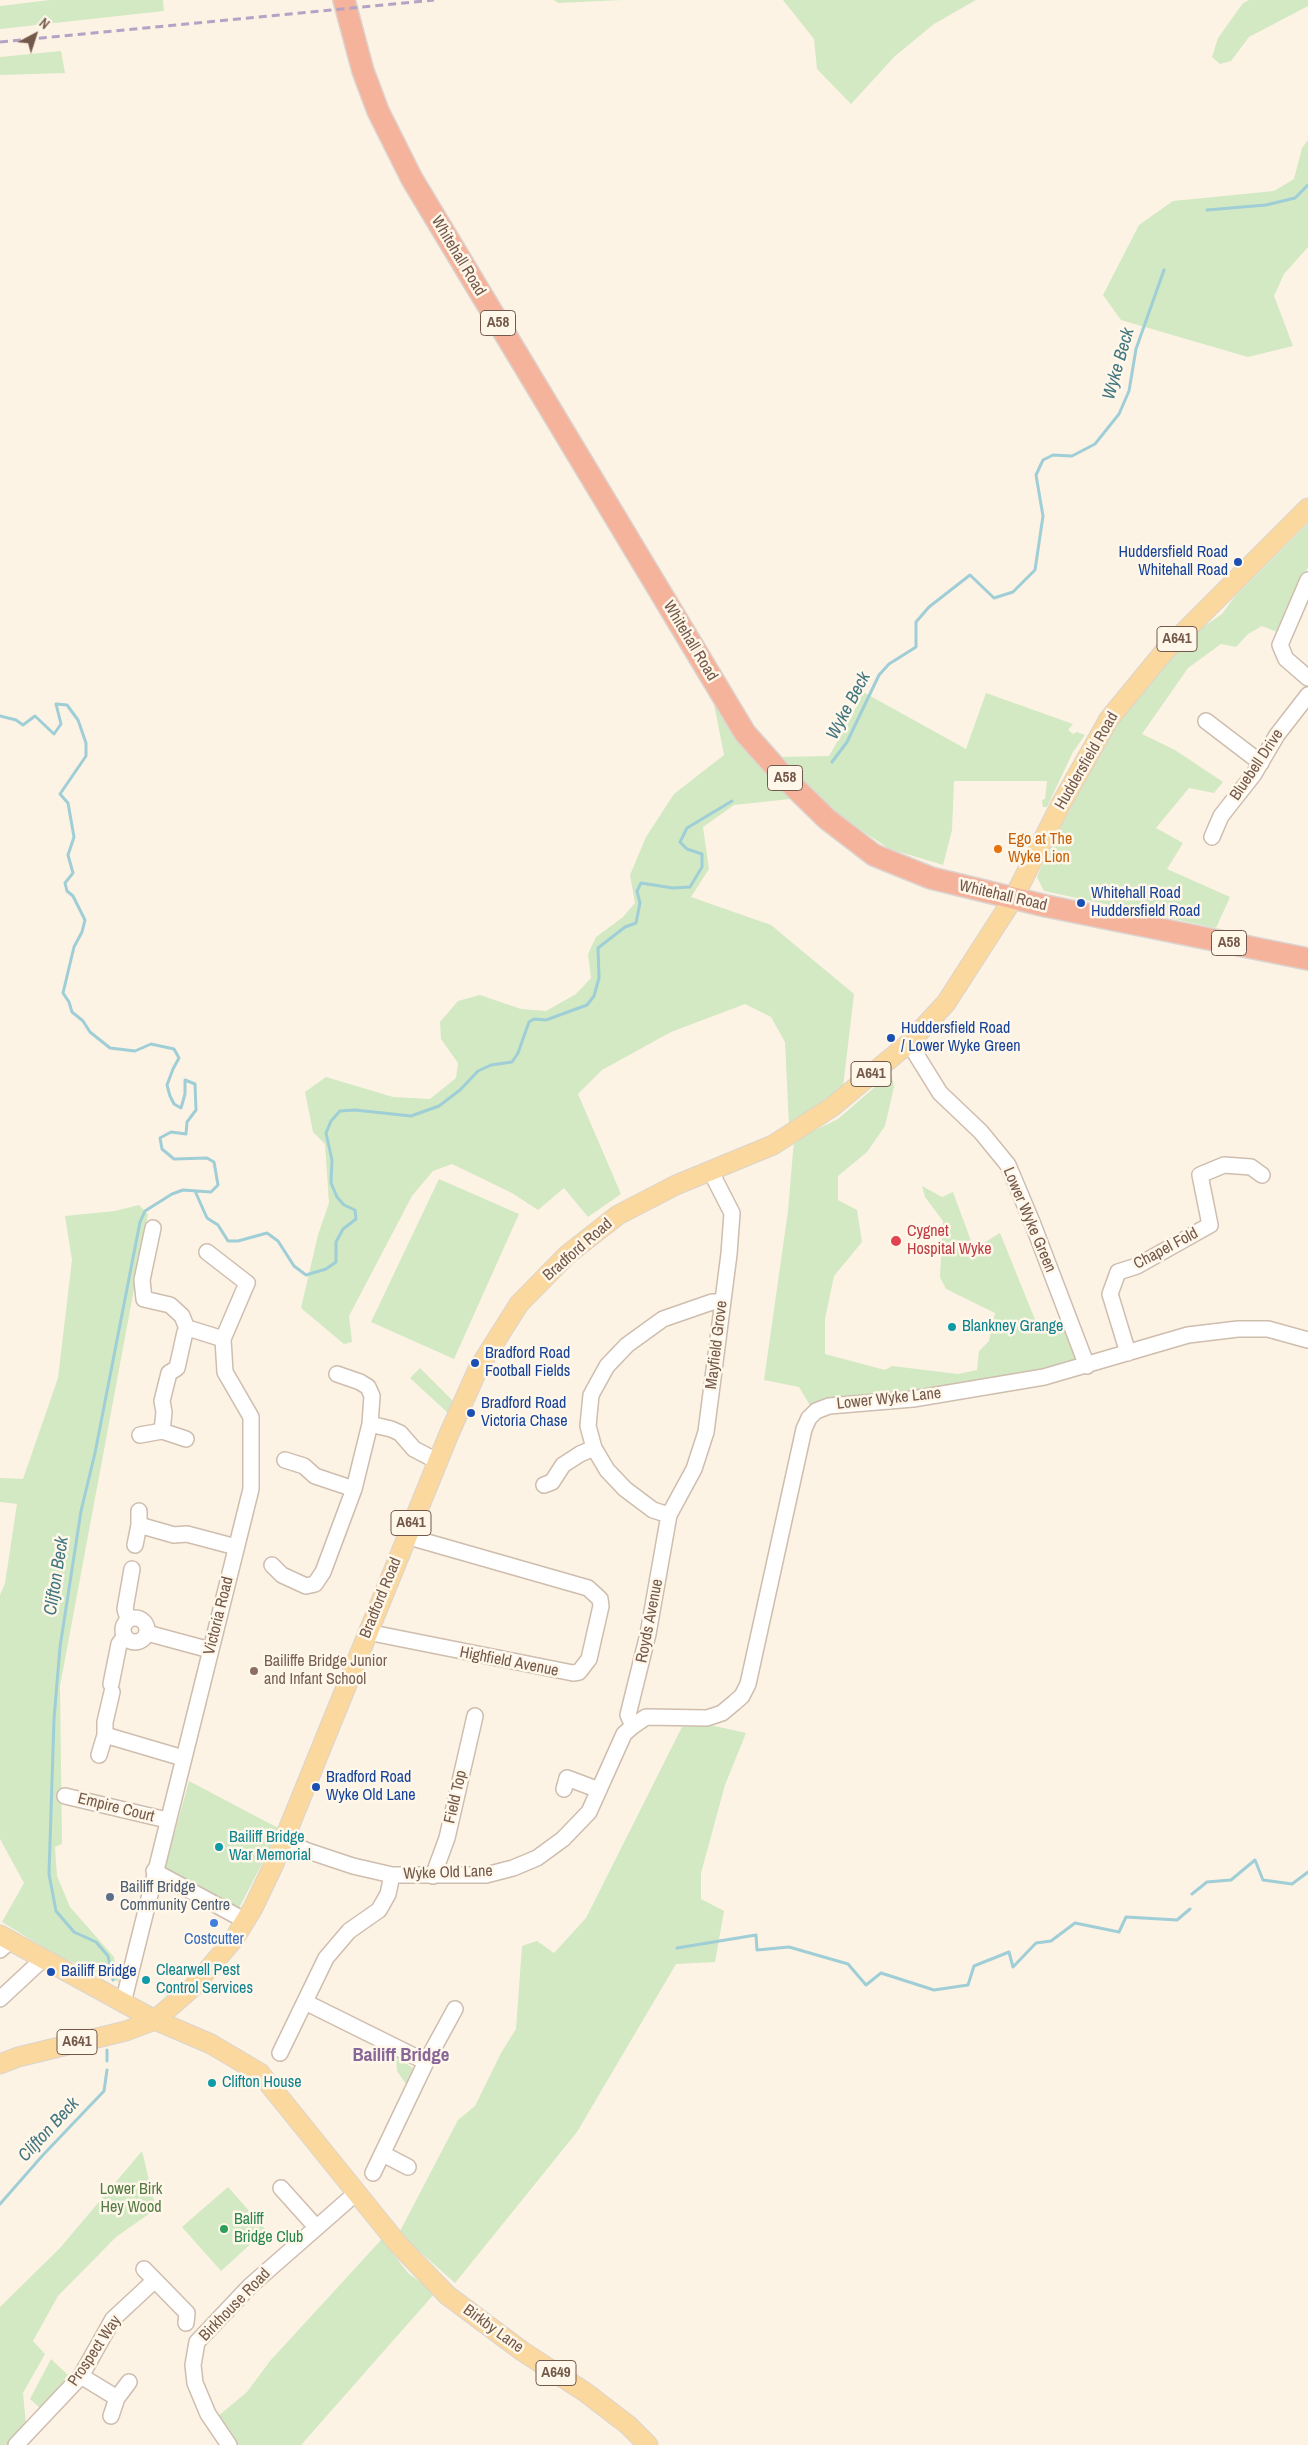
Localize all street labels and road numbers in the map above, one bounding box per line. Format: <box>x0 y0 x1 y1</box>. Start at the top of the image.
street label: Whitehall Road <box>427 213 489 299</box>
road number: A58 <box>480 310 516 336</box>
street label: Whitehall Road <box>659 598 721 684</box>
road number: A641 <box>1157 626 1197 652</box>
street label: Huddersfield Road <box>1051 709 1123 813</box>
street label: Bluebell Drive <box>1226 726 1288 804</box>
road number: A58 <box>768 766 802 790</box>
street label: Whitehall Road <box>957 877 1049 915</box>
road number: A58 <box>1212 930 1246 956</box>
road number: A641 <box>851 1062 891 1086</box>
street label: Lower Wyke Green <box>998 1165 1060 1275</box>
street label: Bradford Road <box>540 1215 616 1285</box>
street label: Chapel Fold <box>1131 1224 1201 1274</box>
street label: Mayfield Grove <box>702 1300 732 1390</box>
street label: Lower Wyke Lane <box>836 1384 942 1414</box>
road number: A641 <box>391 1510 431 1536</box>
street label: Bradford Road <box>356 1555 406 1641</box>
street label: Victoria Road <box>200 1575 238 1657</box>
street label: Royds Avenue <box>632 1577 668 1665</box>
street label: Highfield Avenue <box>458 1643 560 1681</box>
street label: Field Top <box>441 1769 471 1825</box>
street label: Empire Court <box>76 1789 156 1827</box>
street label: Wyke Old Lane <box>403 1862 493 1884</box>
road number: A641 <box>57 2030 97 2054</box>
street label: Birkhouse Road <box>195 2264 275 2346</box>
street label: Birkby Lane <box>459 2301 527 2357</box>
street label: Prospect Way <box>64 2312 126 2390</box>
road number: A649 <box>536 2360 576 2386</box>

